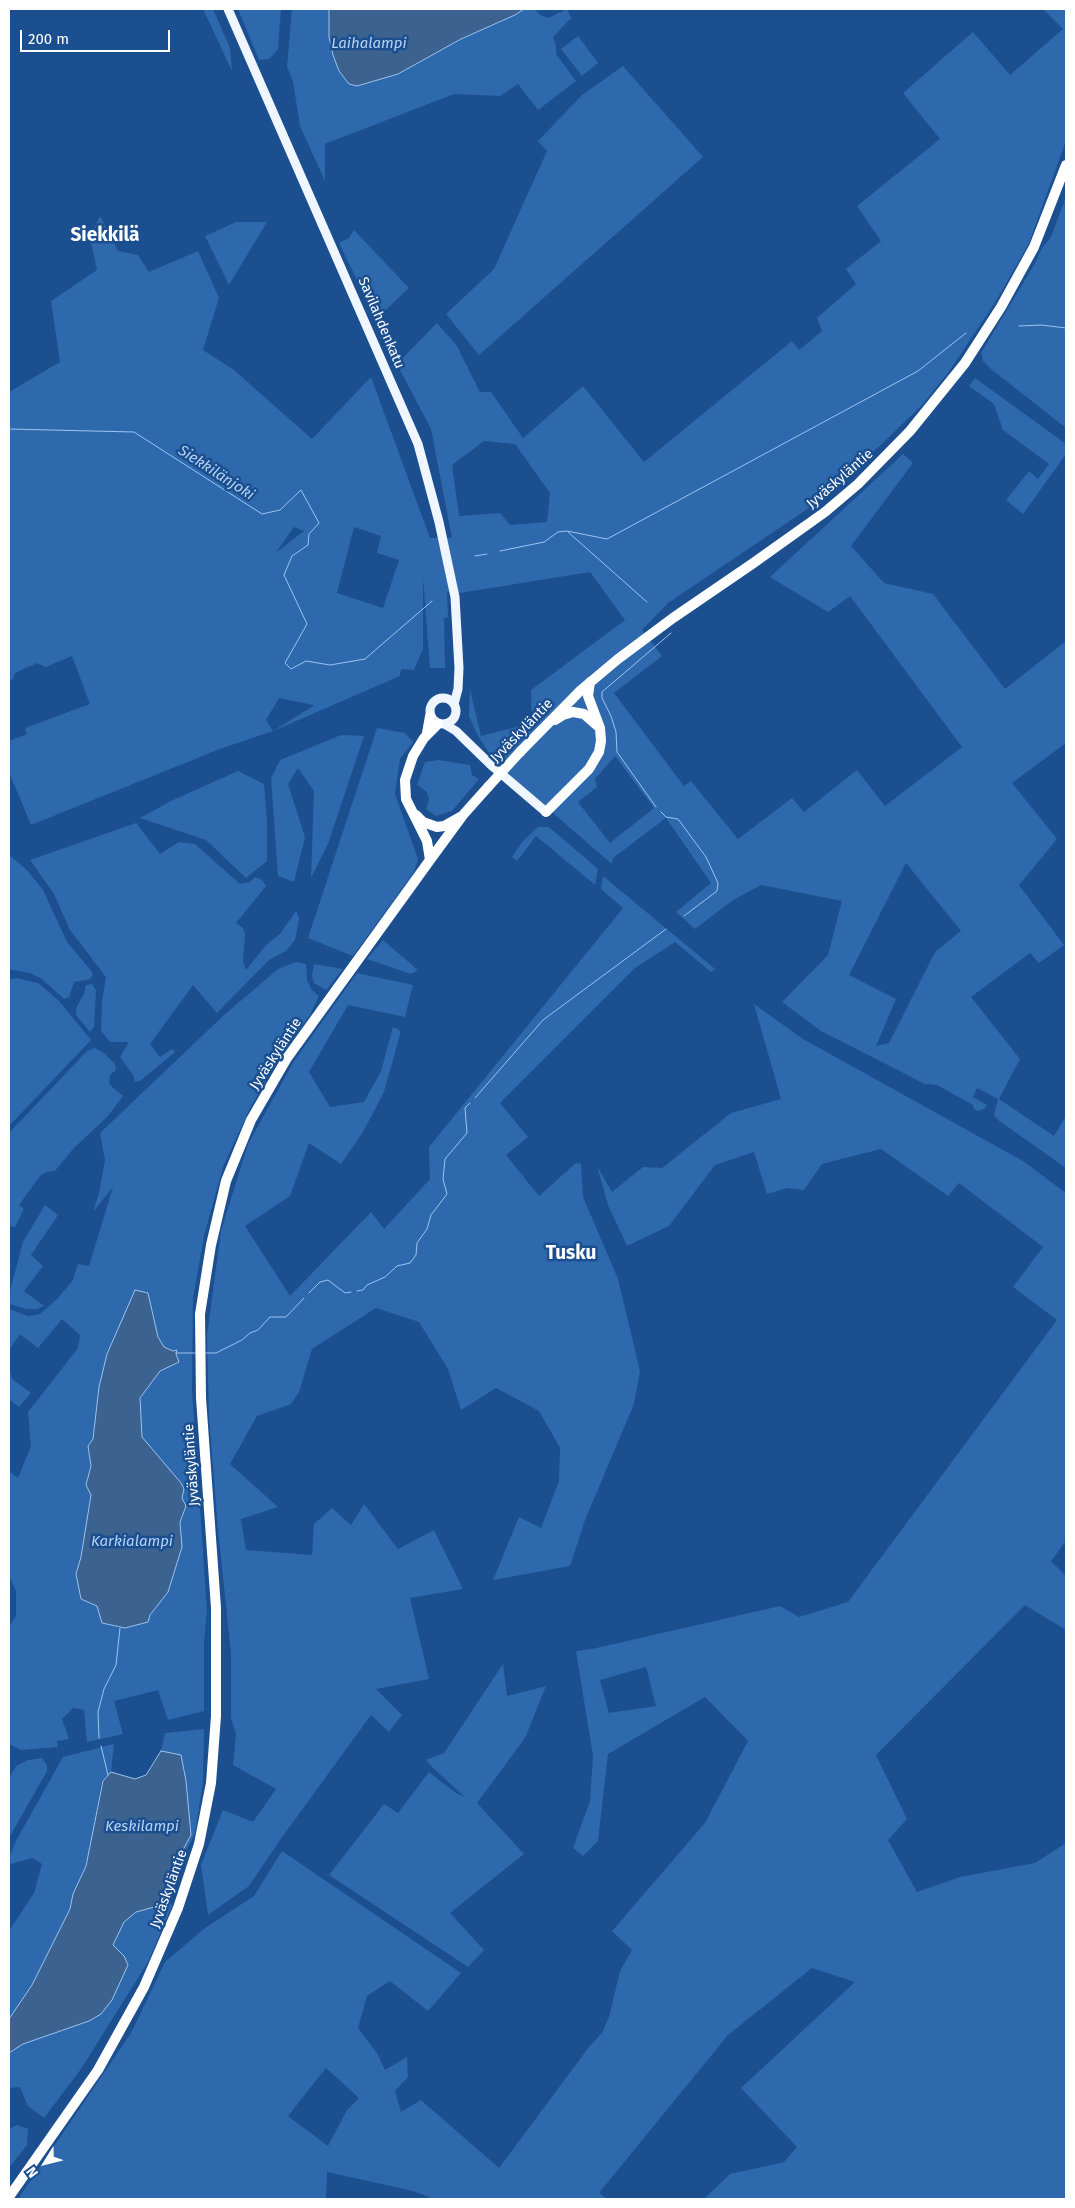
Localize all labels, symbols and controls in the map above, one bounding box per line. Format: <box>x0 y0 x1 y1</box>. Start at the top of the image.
scale bar <box>22 20 172 52</box>
text: 200 m <box>28 30 69 48</box>
water label: Laihalampi <box>331 35 407 53</box>
district label: Siekkilä <box>70 225 140 247</box>
street label: Savilahdenkatu <box>354 275 408 371</box>
water label: Siekkilänjoki <box>175 442 257 504</box>
street label: Jyväskyläntie <box>803 446 877 512</box>
street label: Jyväskyläntie <box>487 696 557 766</box>
street label: Jyväskyläntie <box>247 1015 305 1093</box>
district label: Tusku <box>546 1243 596 1265</box>
street label: Jyväskyläntie <box>181 1423 203 1507</box>
water label: Karkialampi <box>91 1533 173 1551</box>
water label: Keskilampi <box>105 1818 179 1836</box>
street label: Jyväskyläntie <box>147 1847 191 1931</box>
north arrow <box>20 2138 70 2188</box>
text: N <box>23 2163 42 2181</box>

